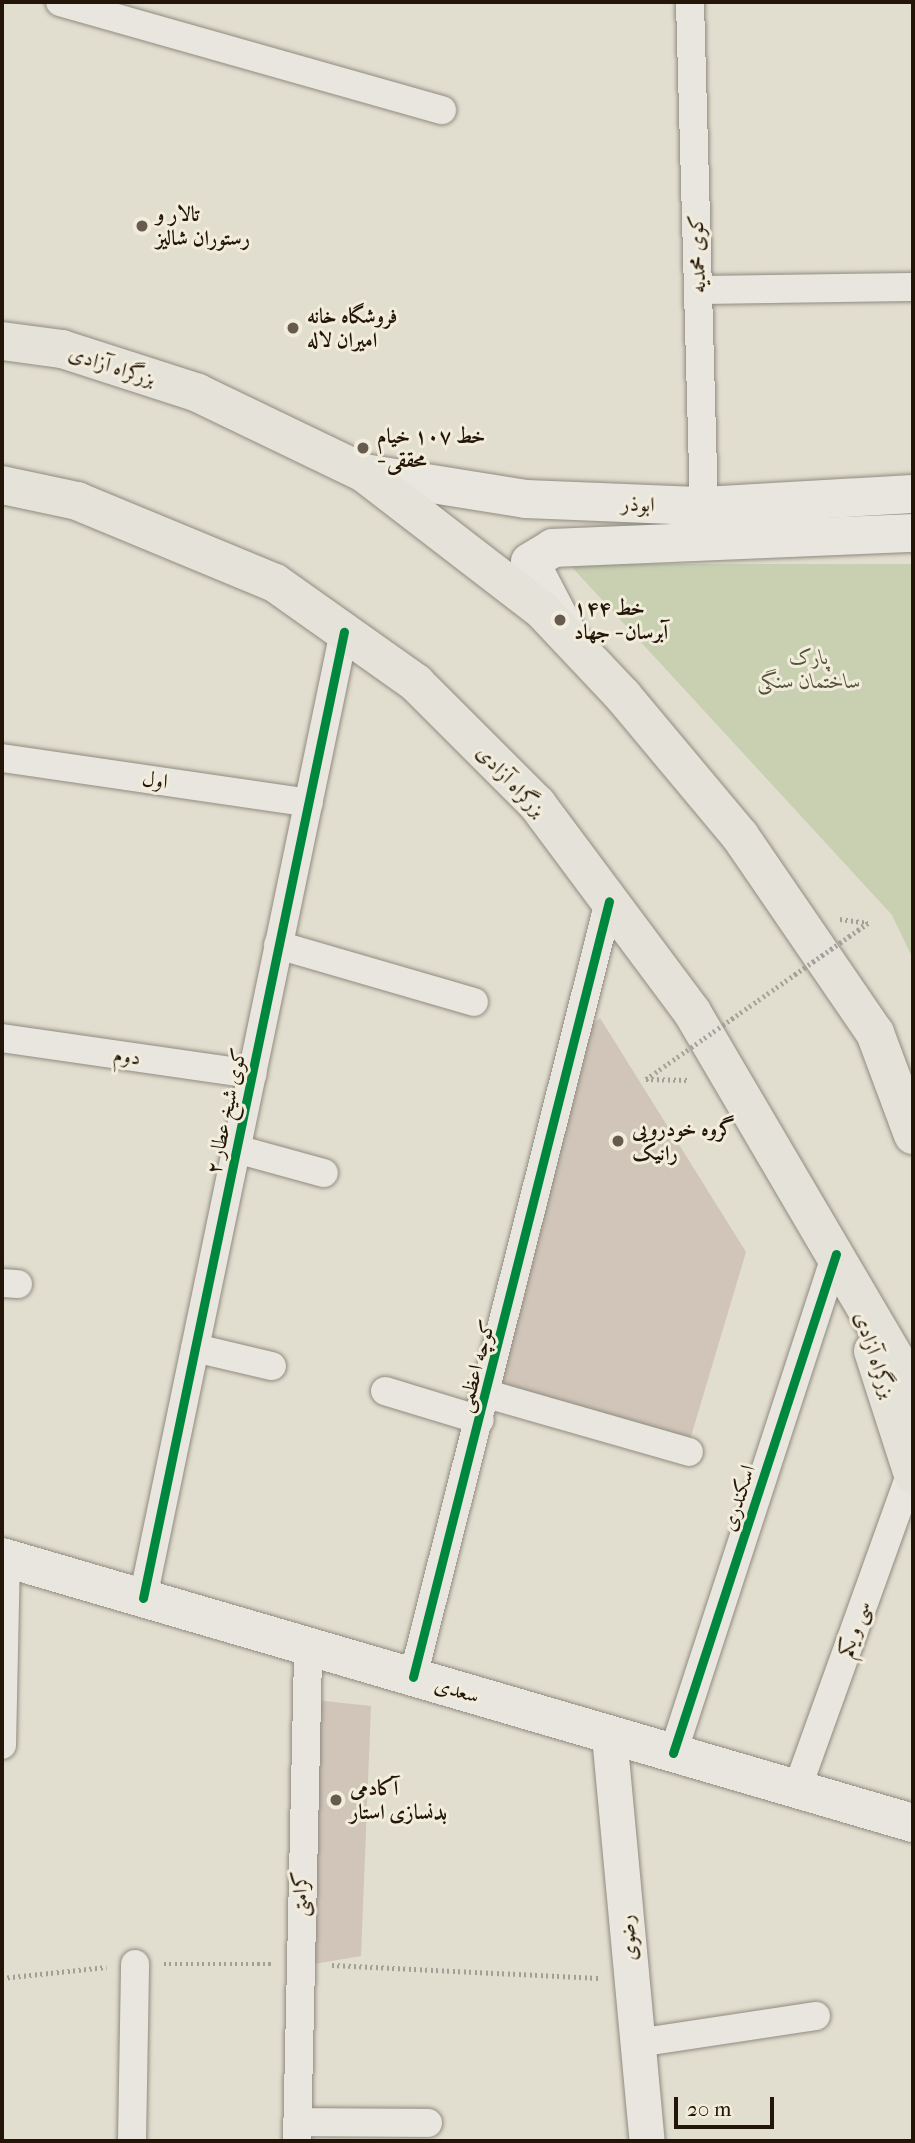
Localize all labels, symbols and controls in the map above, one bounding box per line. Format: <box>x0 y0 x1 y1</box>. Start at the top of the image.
place label: تالار و رستوران شالیز <box>156 201 250 251</box>
street label: کوی محمدیه <box>683 214 711 294</box>
marker: تالار و رستوران شالیز <box>134 218 150 234</box>
place label: فروشگاه خانه امیران لاله <box>307 303 397 353</box>
marker: فروشگاه خانه امیران لاله <box>285 320 301 336</box>
street label: بزرگراه آزادی <box>65 340 159 392</box>
place label: خط ۱۰۷ خیام - محققی <box>377 423 486 473</box>
marker: خط ۱۰۷ خیام - محققی <box>355 440 371 456</box>
street label: ابوذر <box>621 491 655 517</box>
place label: خط ۱۴۴ آبرسان - جهاد <box>574 595 668 645</box>
marker: خط ۱۴۴ آبرسان - جهاد <box>552 612 568 628</box>
park label: پارک ساختمان سنگی <box>757 644 861 694</box>
street label: بزرگراه آزادی <box>471 740 551 822</box>
street label: اول <box>141 766 169 794</box>
street label: دوم <box>112 1042 142 1070</box>
street label: کوی شیخ عطار ۲ <box>200 1046 252 1176</box>
place label: گروه خودرویی رانیک <box>632 1116 735 1166</box>
marker: گروه خودرویی رانیک <box>610 1133 626 1149</box>
street label: بزرگراه آزادی <box>849 1308 901 1402</box>
street label: کوچه اعظمی <box>452 1317 500 1415</box>
street label: اسکندری <box>715 1462 761 1534</box>
street label: سی و یکم <box>832 1597 876 1661</box>
street label: سعدی <box>432 1672 482 1708</box>
place label: آکادمی بدنسازی استار <box>350 1775 447 1825</box>
marker: آکادمی بدنسازی استار <box>328 1792 344 1808</box>
street label: کرامتی <box>287 1871 313 1917</box>
street label: رضوی <box>613 1914 643 1962</box>
scale bar <box>677 2084 777 2128</box>
text: 20 m <box>687 2097 731 2121</box>

